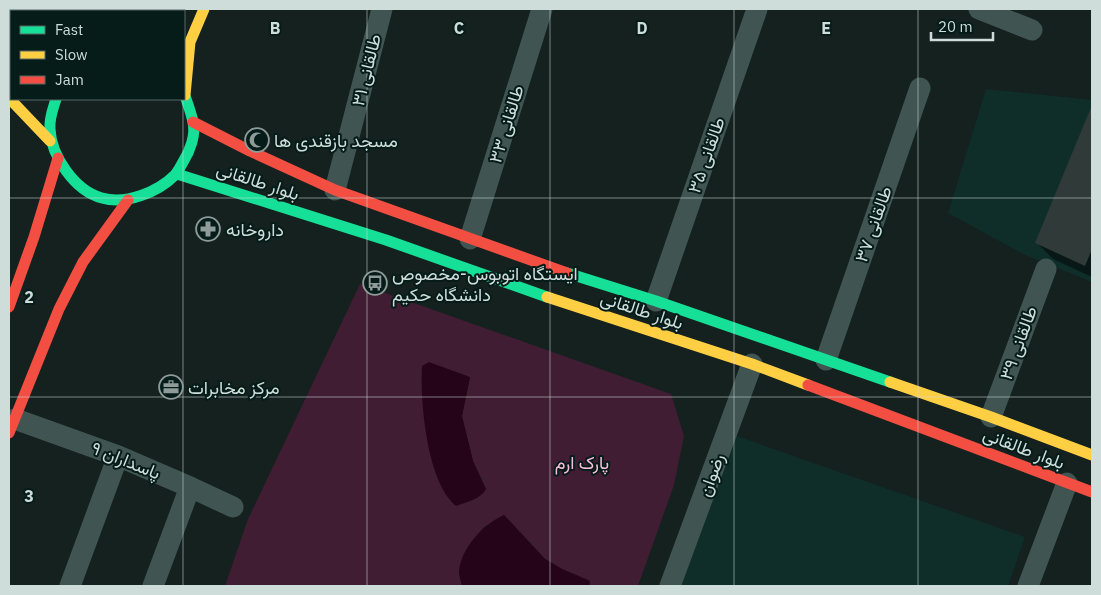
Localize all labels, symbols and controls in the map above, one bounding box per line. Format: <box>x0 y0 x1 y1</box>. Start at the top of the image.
legend <box>10 10 185 100</box>
scale bar <box>931 10 994 42</box>
text: 20 m <box>938 17 973 36</box>
text: B <box>270 18 281 38</box>
text: C <box>454 18 464 38</box>
text: D <box>636 18 648 38</box>
text: E <box>821 18 831 38</box>
text: Fast <box>55 20 83 39</box>
street label: طالقانی ۳۱ <box>346 32 386 108</box>
text: Slow <box>55 45 88 64</box>
text: Jam <box>55 70 84 89</box>
street label: طالقانی ۳۳ <box>483 82 529 166</box>
street label: طالقانی ۳۵ <box>682 114 730 196</box>
mosque icon: مسجد بازقندی ها <box>244 127 270 153</box>
place label: مسجد بازقندی ها <box>274 129 398 152</box>
street label: بلوار طالقانی <box>214 157 302 205</box>
street label: طالقانی ۳۷ <box>849 183 897 265</box>
pharmacy icon: داروخانه <box>195 216 221 242</box>
place label: داروخانه <box>226 218 284 241</box>
place label: ایستگاه اتوبوس-مخصوص دانشگاه حکیم <box>392 262 578 307</box>
bus stop icon: ایستگاه اتوبوس-مخصوص دانشگاه حکیم <box>362 270 388 296</box>
street label: بلوار طالقانی <box>598 286 686 334</box>
text: 2 <box>24 287 34 307</box>
street label: طالقانی ۳۹ <box>994 303 1042 383</box>
office icon: مرکز مخابرات <box>158 374 184 400</box>
place label: مرکز مخابرات <box>188 376 280 399</box>
street label: بلوار طالقانی <box>980 422 1068 474</box>
street label: پاسداران ۹ <box>88 436 164 485</box>
street label: رضوان <box>693 450 729 500</box>
park label: پارک ارم <box>555 451 609 475</box>
text: 3 <box>24 486 34 506</box>

